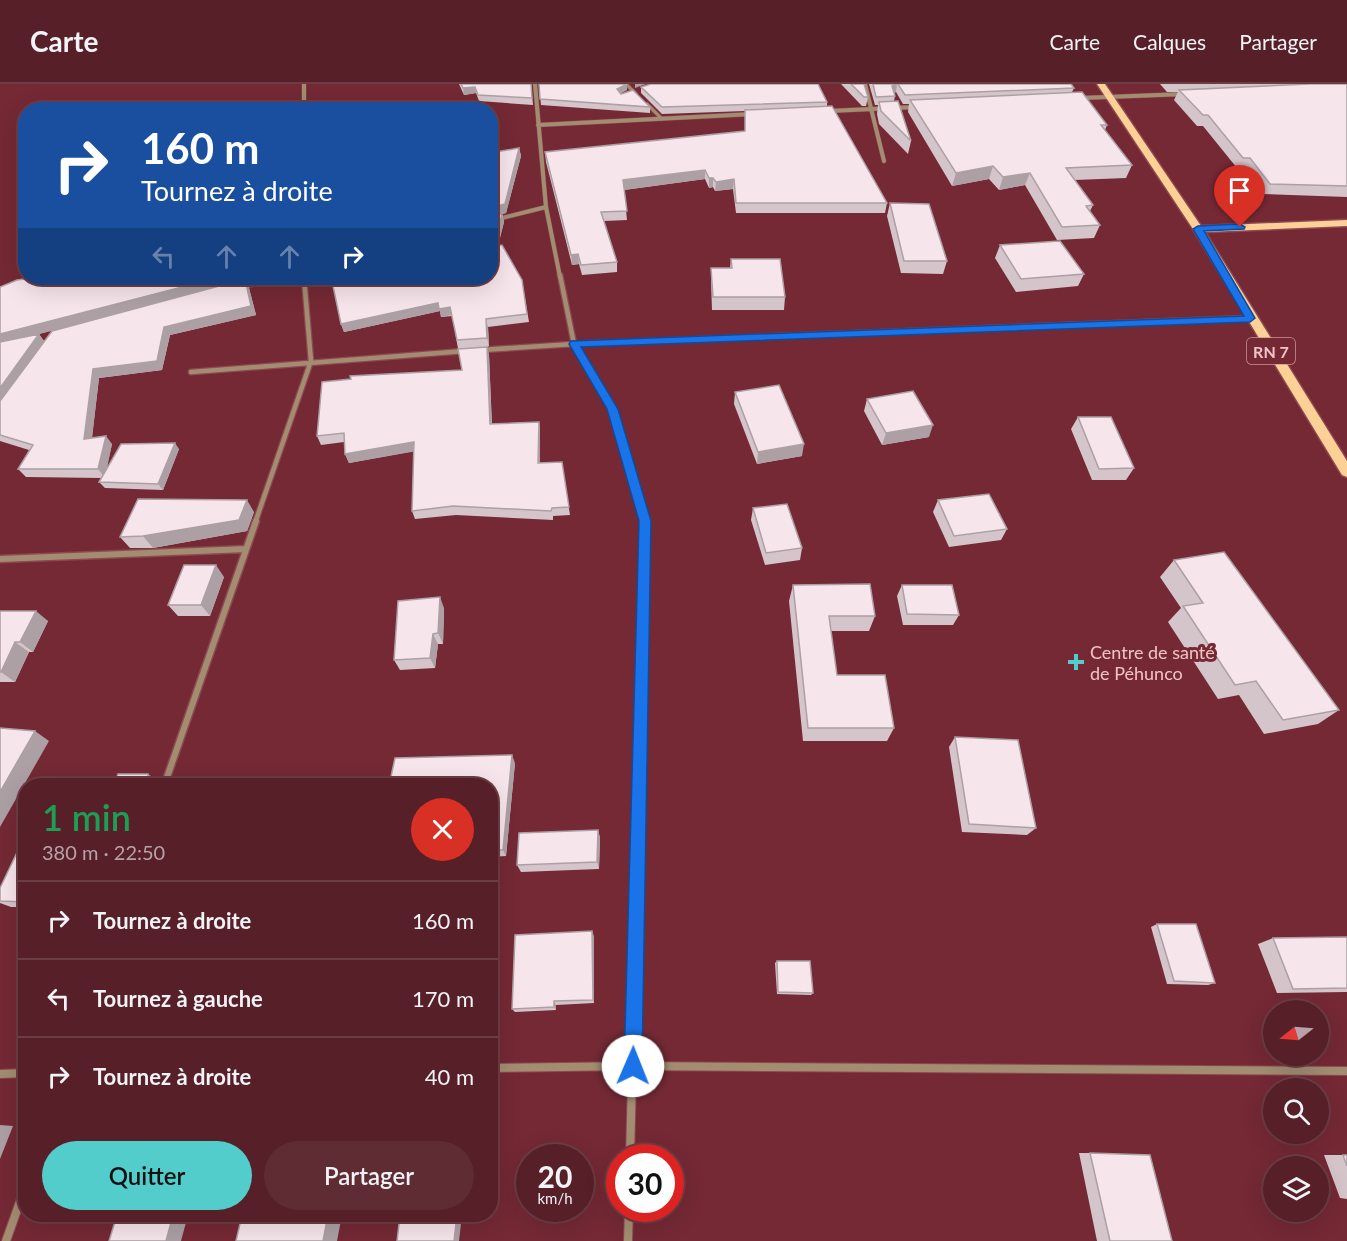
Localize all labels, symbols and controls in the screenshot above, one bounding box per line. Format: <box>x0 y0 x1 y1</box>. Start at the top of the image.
text: Carte <box>30 24 98 58</box>
text: Carte <box>1049 29 1100 54</box>
text: Calques <box>1133 29 1206 54</box>
text: Partager <box>1239 29 1317 54</box>
text: 160 m <box>141 123 259 173</box>
icon: right <box>42 126 120 204</box>
pin <box>1214 165 1265 227</box>
text: Tournez à droite <box>141 174 333 207</box>
icon: arrive <box>1223 174 1256 207</box>
icon: left <box>147 240 180 273</box>
icon: ahead <box>210 240 243 273</box>
icon: ahead <box>273 240 306 273</box>
icon: right <box>336 240 369 273</box>
road number: RN 7 <box>1247 338 1295 364</box>
place label: Centre de santé de Péhunco <box>1090 641 1215 684</box>
marker: Centre de santé de Péhunco <box>1067 653 1085 671</box>
text: 1 min <box>42 795 131 839</box>
button: close <box>411 798 474 861</box>
text: 380 m · 22:50 <box>42 840 165 864</box>
icon: right <box>42 904 75 937</box>
text: Tournez à droite <box>93 907 251 934</box>
text: 160 m <box>412 907 474 934</box>
icon: left <box>42 982 75 1015</box>
text: Tournez à gauche <box>93 985 263 1012</box>
text: 170 m <box>412 985 474 1012</box>
north arrow <box>1263 1000 1329 1066</box>
map controls <box>1263 1000 1329 1222</box>
position arrow <box>601 1034 665 1098</box>
icon: right <box>42 1060 75 1093</box>
text: Tournez à droite <box>93 1063 251 1090</box>
text: 40 m <box>425 1063 474 1090</box>
button: search <box>1263 1078 1329 1144</box>
button: Quitter <box>42 1141 252 1210</box>
button: Partager <box>264 1141 474 1210</box>
speed limit sign: 30 <box>606 1144 684 1222</box>
button: layers <box>1263 1156 1329 1222</box>
text: 20 <box>538 1158 572 1194</box>
text: km/h <box>537 1189 573 1207</box>

